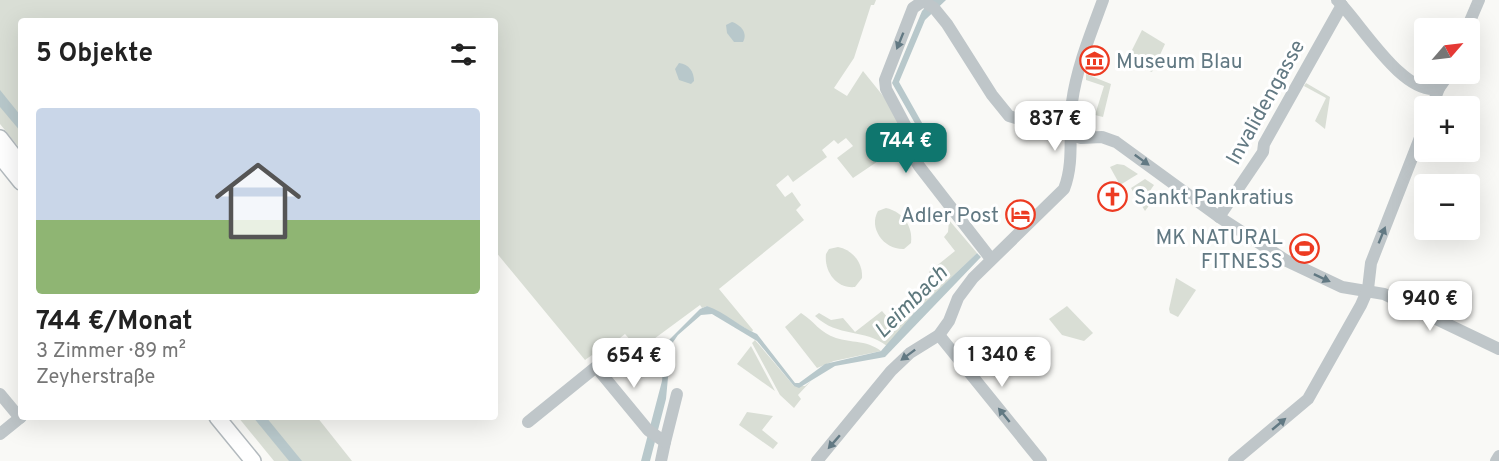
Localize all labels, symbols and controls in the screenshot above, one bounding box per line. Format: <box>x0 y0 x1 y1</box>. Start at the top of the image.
north arrow <box>1414 18 1480 84</box>
map controls <box>1414 18 1480 240</box>
one-way arrow <box>895 32 905 50</box>
street label: Invalidengasse <box>1221 35 1312 170</box>
text: 5 Objekte <box>36 38 153 71</box>
icon: filters <box>447 38 480 71</box>
museum icon: Museum Blau <box>1079 45 1111 77</box>
place label: Museum Blau <box>1116 49 1242 76</box>
button: + <box>1414 96 1480 162</box>
pin: 837 € <box>1013 101 1097 152</box>
text: 837 € <box>1029 107 1081 133</box>
pin: 744 € <box>864 123 948 174</box>
text: 744 € <box>880 129 932 155</box>
icon: home <box>204 147 312 255</box>
one-way arrow <box>1133 154 1149 166</box>
button: − <box>1414 174 1480 240</box>
church icon: Sankt Pankratius <box>1097 181 1129 213</box>
place label: Sankt Pankratius <box>1134 185 1294 212</box>
hotel icon: Adler Post <box>1004 199 1036 231</box>
place label: Adler Post <box>901 203 999 230</box>
place label: MK NATURAL FITNESS <box>1155 225 1283 276</box>
one-way arrow <box>1377 225 1387 243</box>
sports icon: MK NATURAL FITNESS <box>1288 233 1320 265</box>
water label: Leimbach <box>870 260 954 345</box>
one-way arrow <box>1314 273 1331 282</box>
pin: 940 € <box>1388 281 1472 332</box>
text: 940 € <box>1402 287 1458 313</box>
text: 744 €/Monat <box>36 306 192 339</box>
pin: 1 340 € <box>947 337 1057 388</box>
pin: 654 € <box>592 338 676 389</box>
text: 3 Zimmer · 89 m² <box>36 339 186 365</box>
text: 1 340 € <box>968 343 1036 369</box>
text: 654 € <box>606 344 662 370</box>
one-way arrow <box>900 349 916 362</box>
text: Zeyherstraße <box>36 365 155 391</box>
one-way arrow <box>999 408 1011 423</box>
one-way arrow <box>1271 418 1286 431</box>
one-way arrow <box>827 434 840 450</box>

